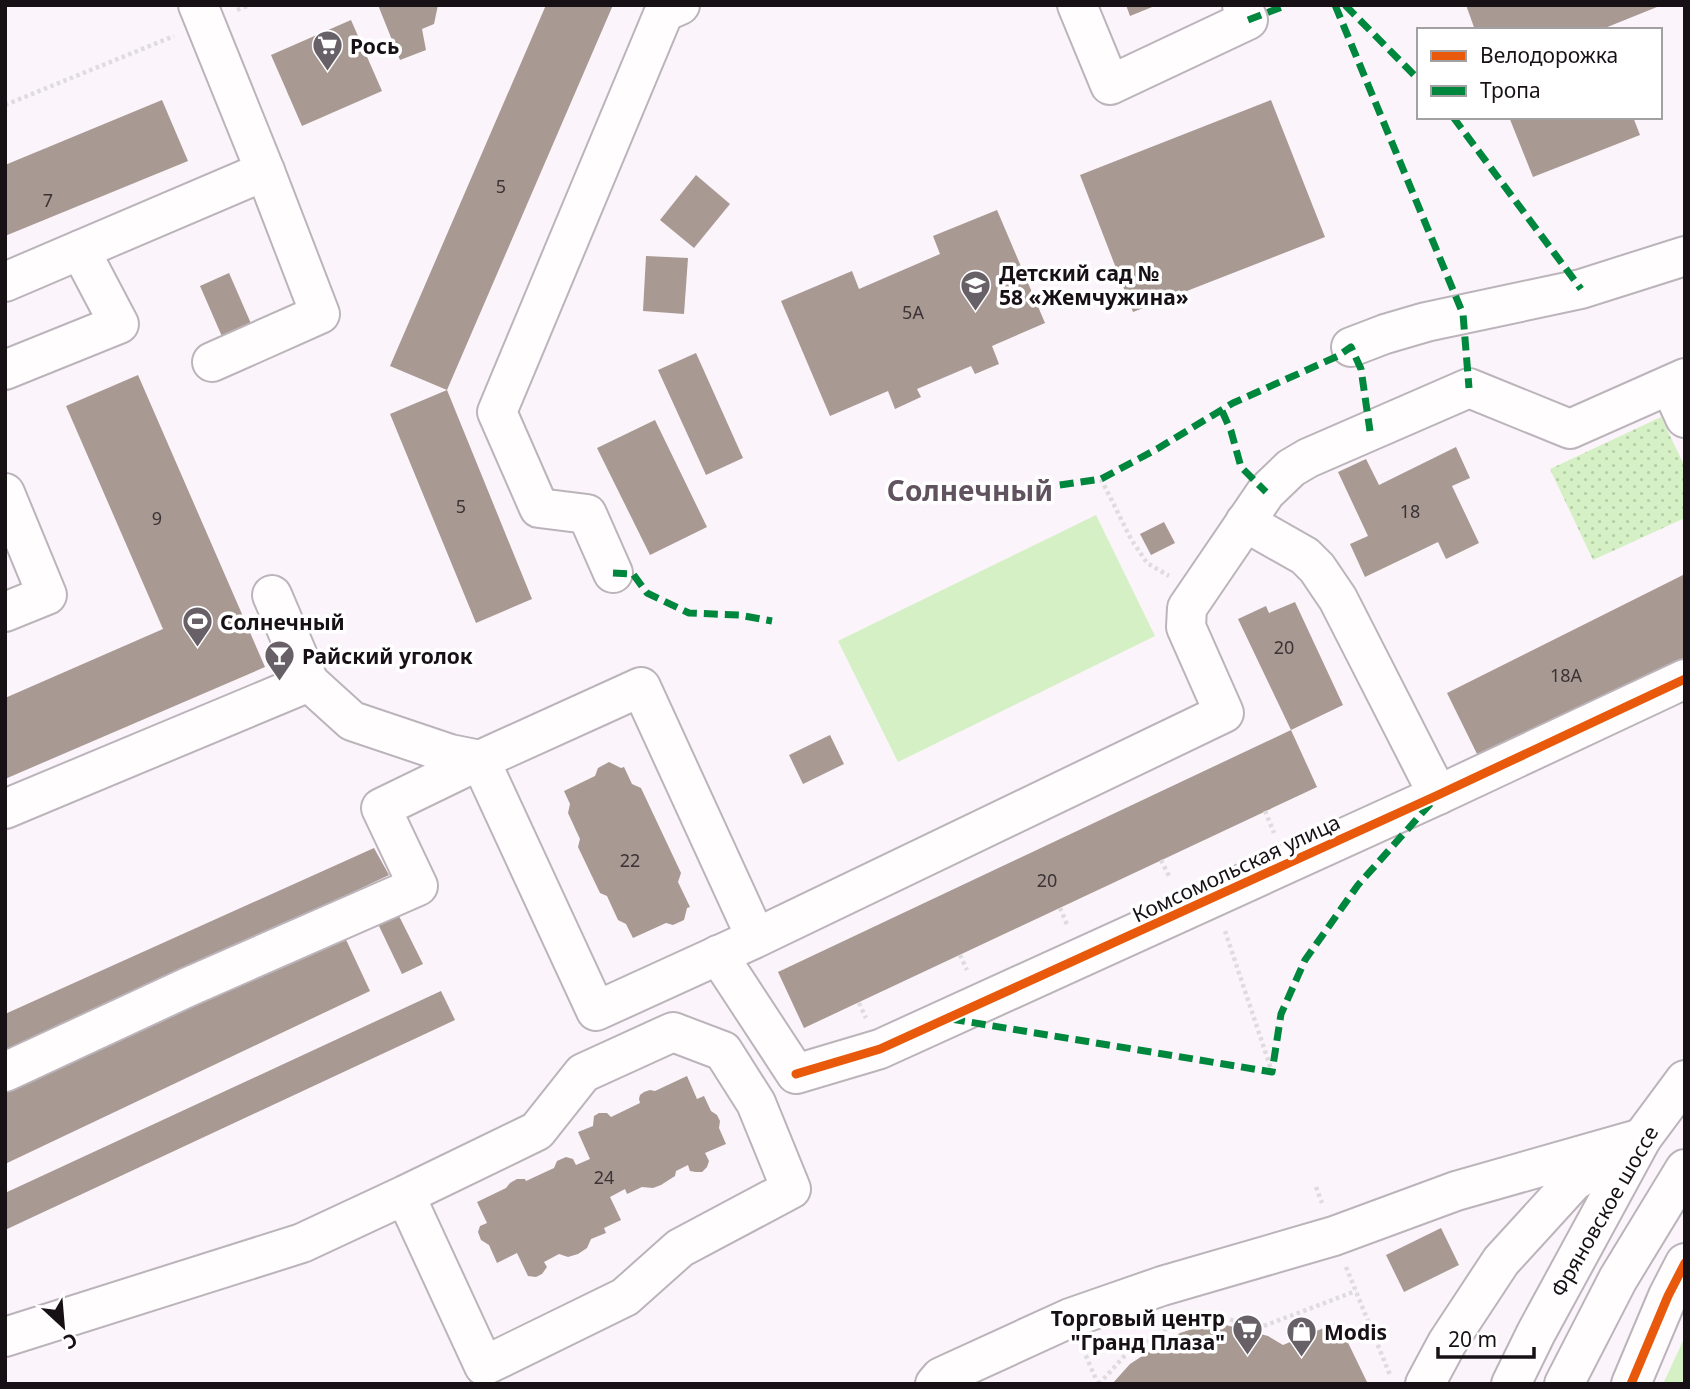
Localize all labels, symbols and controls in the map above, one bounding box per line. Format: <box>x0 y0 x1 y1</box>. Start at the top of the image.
legend <box>1417 28 1662 119</box>
supermarket icon: Рось <box>310 29 344 73</box>
place label: Рось <box>350 32 399 60</box>
text: Велодорожка <box>1480 41 1618 69</box>
text: Тропа <box>1480 76 1541 104</box>
house number: 5 <box>496 174 506 198</box>
house number: 7 <box>43 188 53 212</box>
place label: Детский сад № 58 «Жемчужина» <box>999 259 1189 311</box>
school or university icon: Детский сад № 58 «Жемчужина» <box>959 268 993 312</box>
house number: 5А <box>902 300 924 324</box>
district label: Солнечный <box>887 471 1053 509</box>
house number: 5 <box>456 494 466 518</box>
house number: 18 <box>1400 499 1420 523</box>
house number: 9 <box>152 506 162 530</box>
sports icon: Солнечный <box>180 605 214 649</box>
place label: Солнечный <box>220 608 345 636</box>
house number: 20 <box>1274 635 1294 659</box>
bar icon: Райский уголок <box>262 639 296 683</box>
place label: Райский уголок <box>302 642 473 670</box>
house number: 18А <box>1550 663 1583 687</box>
street label: Комсомольская улица <box>1128 808 1344 928</box>
house number: 22 <box>620 848 640 872</box>
house number: 20 <box>1037 868 1057 892</box>
street label: Фряновское шоссе <box>1544 1121 1664 1301</box>
house number: 24 <box>594 1165 614 1189</box>
north arrow <box>28 1291 98 1361</box>
place label: Торговый центр "Гранд Плаза" <box>1051 1304 1225 1356</box>
supermarket icon: Торговый центр "Гранд Плаза" <box>1231 1313 1265 1357</box>
shop icon: Modis <box>1284 1315 1318 1359</box>
scale bar <box>1438 1316 1534 1360</box>
place label: Modis <box>1324 1318 1387 1346</box>
text: 20 m <box>1448 1325 1497 1353</box>
text: С <box>59 1327 82 1356</box>

